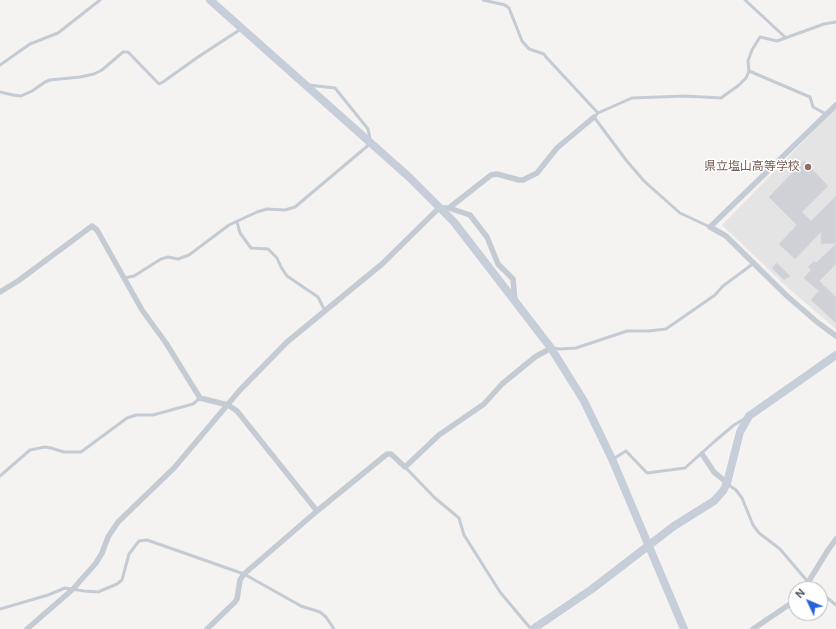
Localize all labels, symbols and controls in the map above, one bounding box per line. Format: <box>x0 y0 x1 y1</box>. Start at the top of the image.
place label: 県立塩山高等学校 <box>704 160 800 174</box>
marker: 県立塩山高等学校 <box>803 162 813 172</box>
north arrow <box>788 581 828 621</box>
text: N <box>792 586 808 601</box>

